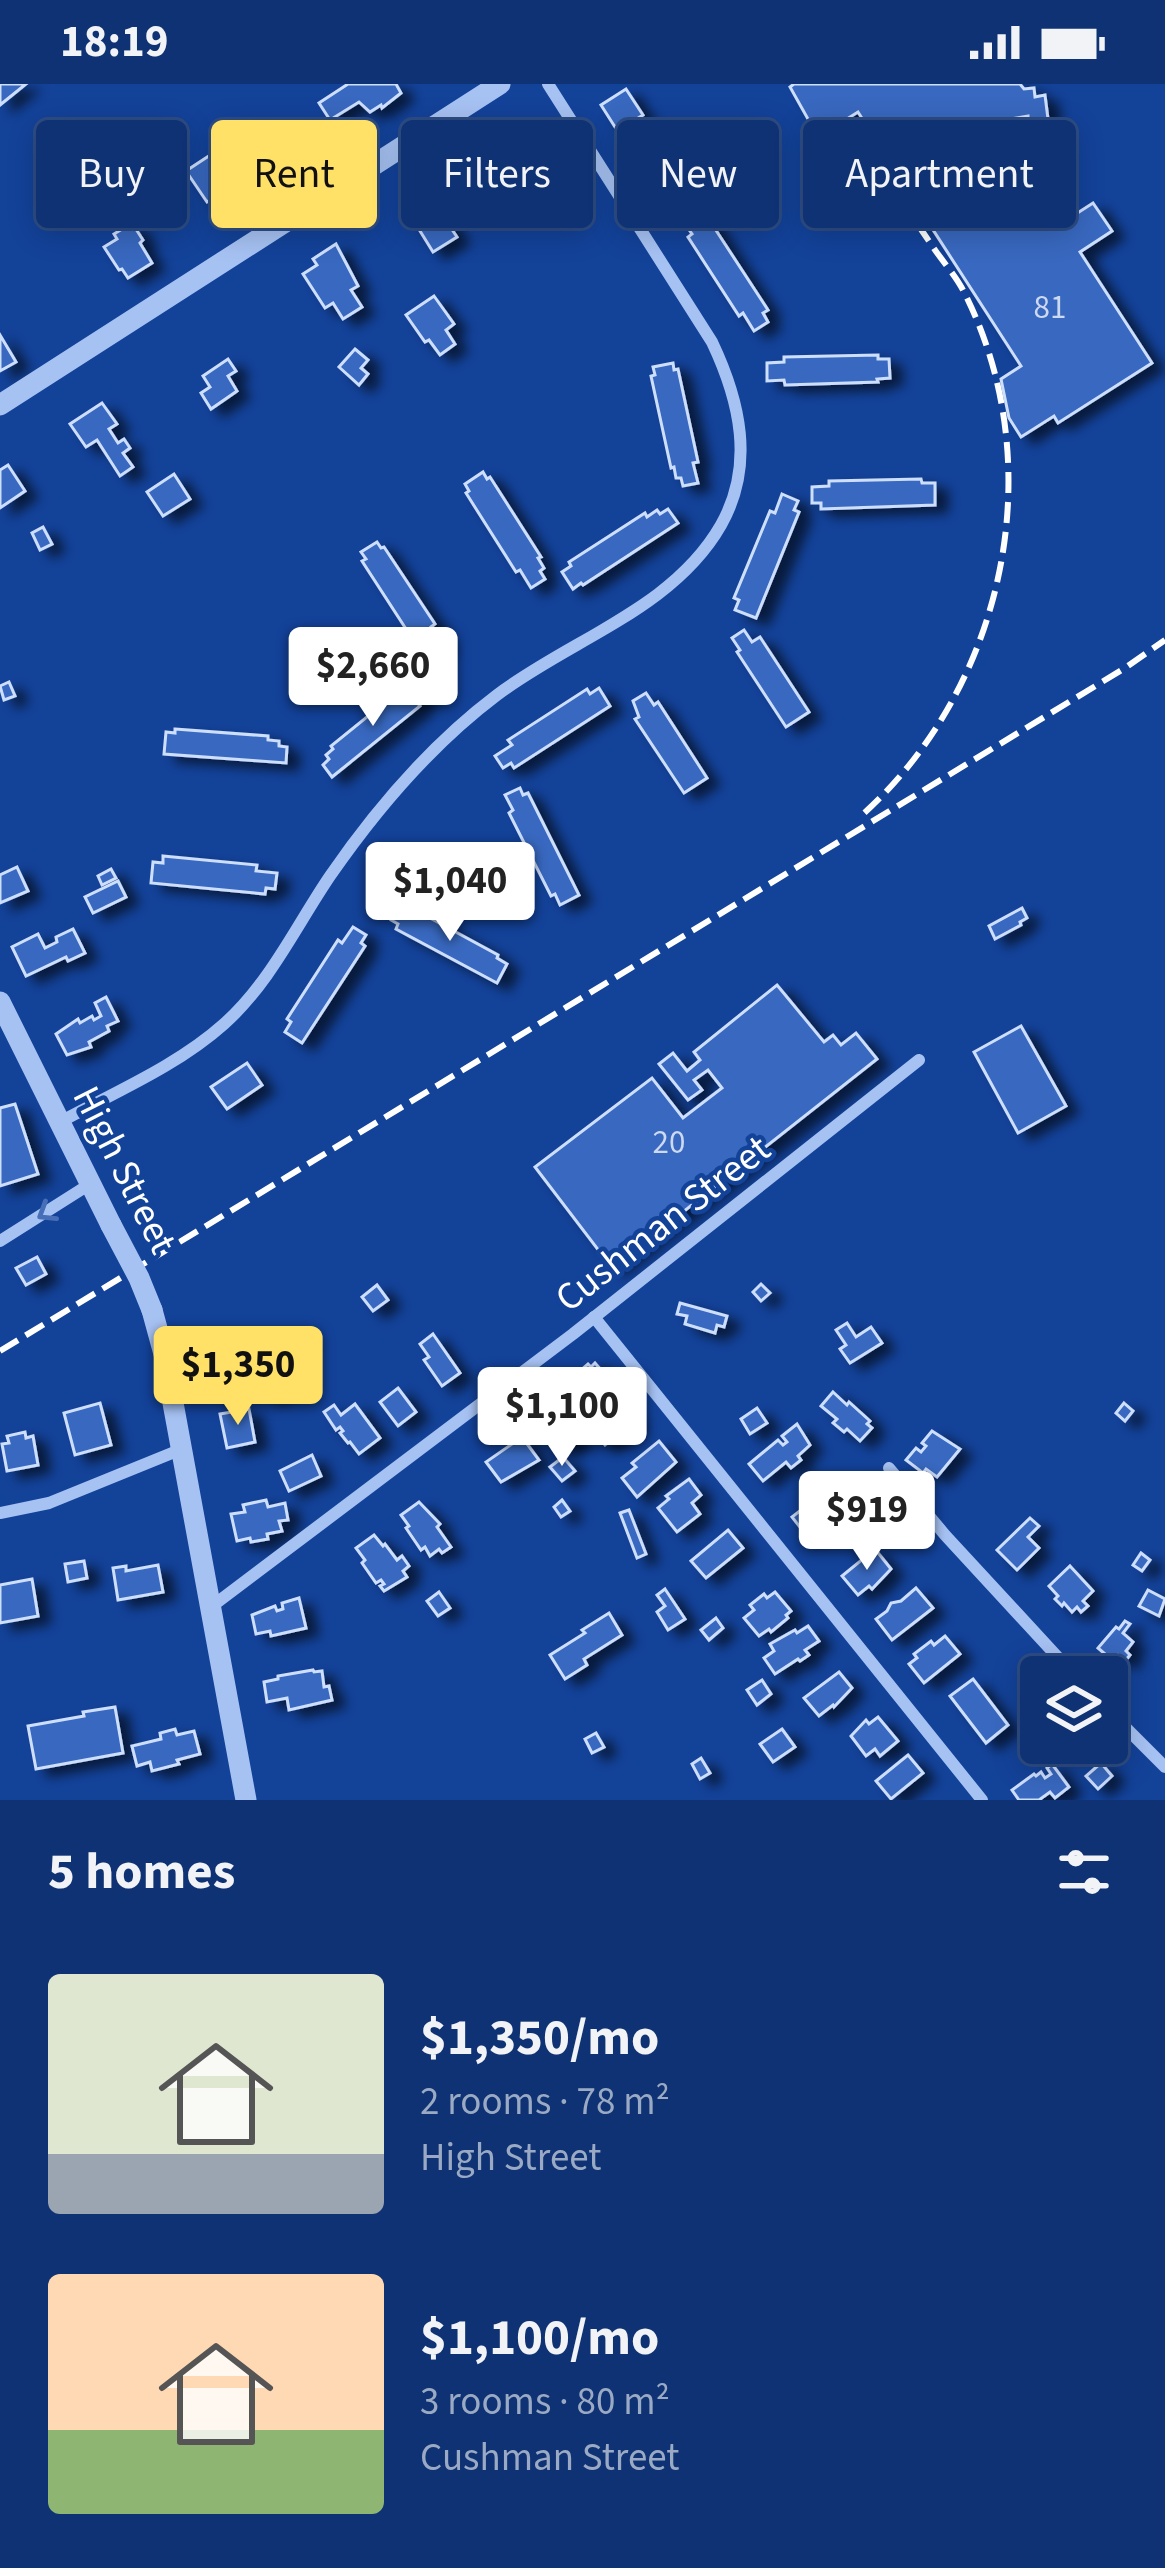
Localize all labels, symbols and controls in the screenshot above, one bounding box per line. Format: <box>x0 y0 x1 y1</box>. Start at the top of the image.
text: 18:19 <box>60 10 169 74</box>
chip: Buy <box>36 120 187 228</box>
chip: Rent <box>211 120 377 228</box>
chip: Filters <box>401 120 593 228</box>
chip: New <box>617 120 779 228</box>
chip: Apartment <box>803 120 1076 228</box>
house number: 81 <box>1034 284 1066 331</box>
pin: $2,660 <box>275 627 471 729</box>
text: $2,660 <box>316 638 430 694</box>
pin: $1,040 <box>352 842 548 944</box>
text: $1,040 <box>393 853 507 909</box>
street label: High Street <box>58 1076 190 1264</box>
house number: 20 <box>653 1119 685 1166</box>
street label: Cushman Street <box>544 1122 782 1326</box>
one-way arrow <box>37 1199 59 1221</box>
pin: $1,350 <box>140 1326 336 1428</box>
text: $1,350 <box>181 1337 295 1393</box>
pin: $1,100 <box>464 1367 660 1469</box>
text: $1,100 <box>505 1378 619 1434</box>
pin: $919 <box>796 1471 938 1573</box>
text: $919 <box>826 1482 908 1538</box>
map controls <box>1020 1656 1128 1764</box>
button: layers <box>1020 1656 1128 1764</box>
text: 5 homes <box>48 1836 235 1908</box>
icon: filters <box>1051 1839 1117 1905</box>
text: $1,350/mo <box>420 2002 659 2074</box>
icon: home <box>144 2022 288 2166</box>
text: 2 rooms · 78 m² <box>420 2074 670 2130</box>
text: High Street <box>420 2130 601 2186</box>
text: $1,100/mo <box>420 2302 659 2374</box>
icon: home <box>144 2322 288 2466</box>
text: 3 rooms · 80 m² <box>420 2374 670 2430</box>
text: Cushman Street <box>420 2430 679 2486</box>

